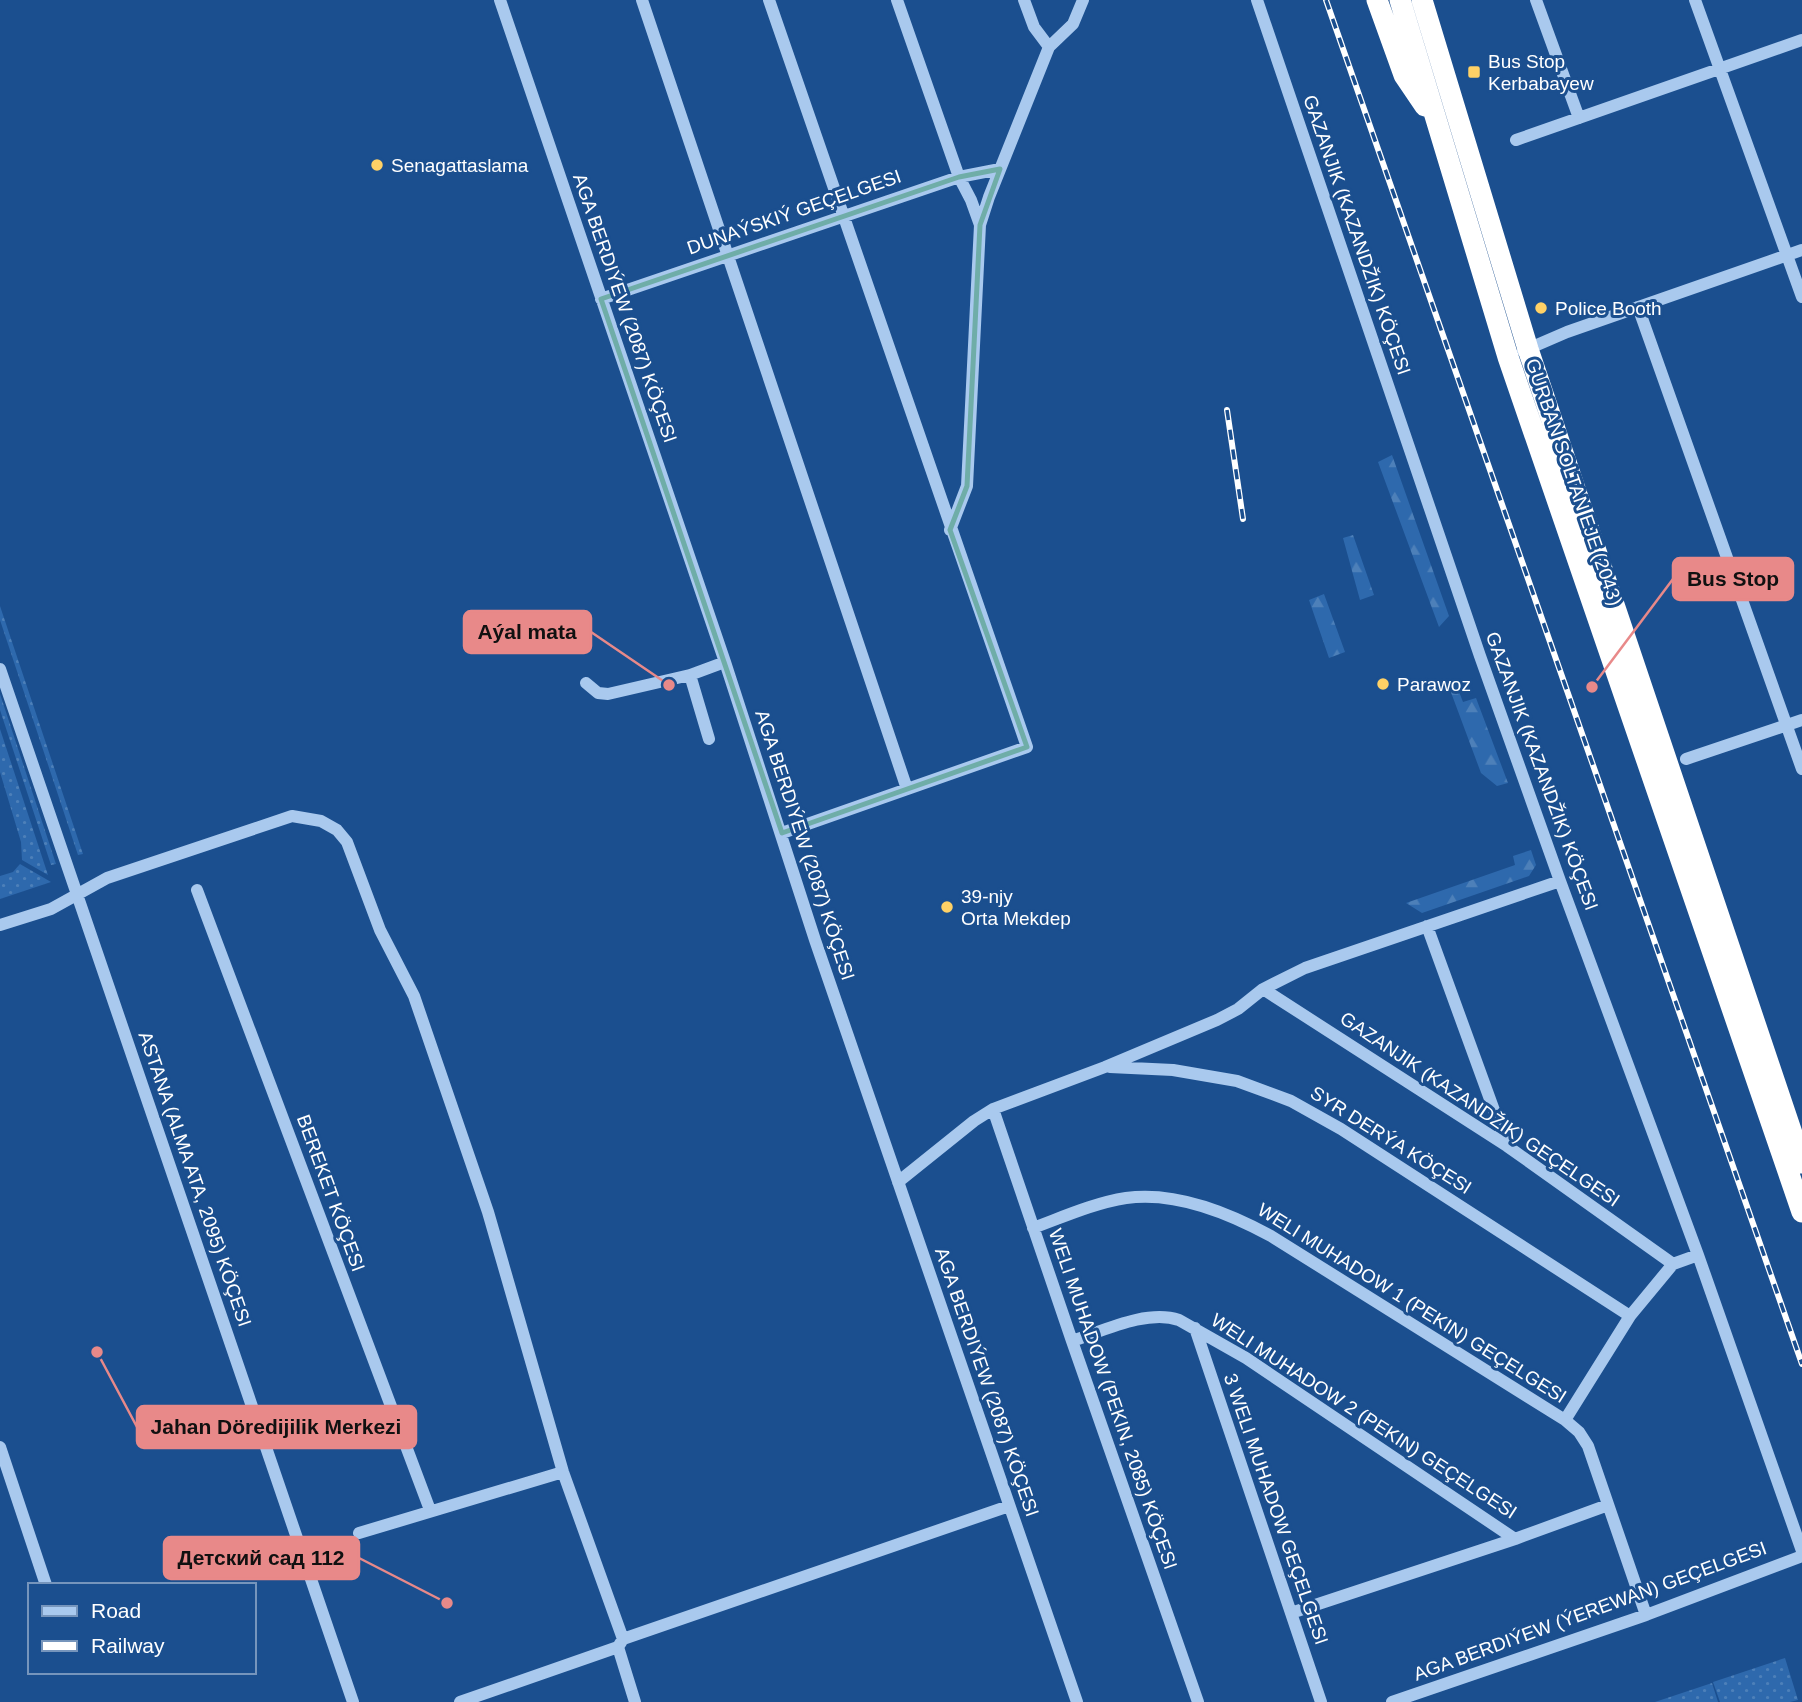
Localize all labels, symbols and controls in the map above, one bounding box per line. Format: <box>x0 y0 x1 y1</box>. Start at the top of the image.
place label: Bus Stop Kerbabayew <box>1488 51 1594 94</box>
marker: Bus Stop Kerbabayew <box>1466 64 1482 80</box>
street label: GAZANJIK (KAZANDŽIK) KÖÇESI <box>1299 92 1415 378</box>
place label: Senagattaslama <box>391 155 529 176</box>
marker: Senagattaslama <box>369 157 385 173</box>
street label: DUNAÝSKIÝ GEÇELGESI <box>684 165 904 259</box>
street label: AGA BERDIÝEW (2087) KÖÇESI <box>569 171 681 445</box>
place label: Police Booth <box>1555 298 1662 319</box>
marker: Police Booth <box>1533 300 1549 316</box>
street label: GURBAN SOLTAN EJE (2043) <box>1522 356 1626 608</box>
callout: Bus Stop <box>1673 558 1793 600</box>
text: Bus Stop <box>1687 567 1779 590</box>
callout: Aýal mata <box>464 611 591 653</box>
text: Aýal mata <box>477 620 577 643</box>
street label: GAZANJIK (KAZANDŽIK) KÖÇESI <box>1482 629 1602 913</box>
place label: Parawoz <box>1397 674 1471 695</box>
marker: Parawoz <box>1375 676 1391 692</box>
street label: AGA BERDIÝEW (2087) KÖÇESI <box>751 707 859 983</box>
place label: 39-njy Orta Mekdep <box>961 886 1071 929</box>
marker: 39-njy Orta Mekdep <box>939 899 955 915</box>
street label: GAZANJIK (KAZANDŽIK) GEÇELGESI <box>1336 1007 1624 1211</box>
street label: ASTANA (ALMA ATA, 2095) KÖÇESI <box>135 1029 255 1329</box>
street label: SYR DERÝA KÖÇESI <box>1307 1082 1475 1198</box>
street label: BEREKET KÖÇESI <box>293 1112 369 1274</box>
street label: WELI MUHADOW 1 (PEKIN) GEÇELGESI <box>1254 1199 1570 1407</box>
street label: WELI MUHADOW (PEKIN, 2085) KÖÇESI <box>1045 1226 1181 1572</box>
street label: AGA BERDIÝEW (2087) KÖÇESI <box>931 1245 1043 1519</box>
street label: WELI MUHADOW 2 (PEKIN) GEÇELGESI <box>1207 1309 1521 1523</box>
street label: 3 WELI MUHADOW GEÇELGESI <box>1220 1371 1332 1647</box>
callout: Jahan Döredijilik Merkezi <box>137 1406 416 1448</box>
text: Jahan Döredijilik Merkezi <box>151 1415 401 1438</box>
callout: Детский сад 112 <box>164 1537 359 1579</box>
street label: AGA BERDIÝEW (ÝEREWAN) GEÇELGESI <box>1411 1537 1769 1685</box>
text: Детский сад 112 <box>177 1546 345 1569</box>
legend <box>28 1583 256 1674</box>
text: Road <box>91 1599 141 1622</box>
text: Railway <box>91 1634 165 1657</box>

